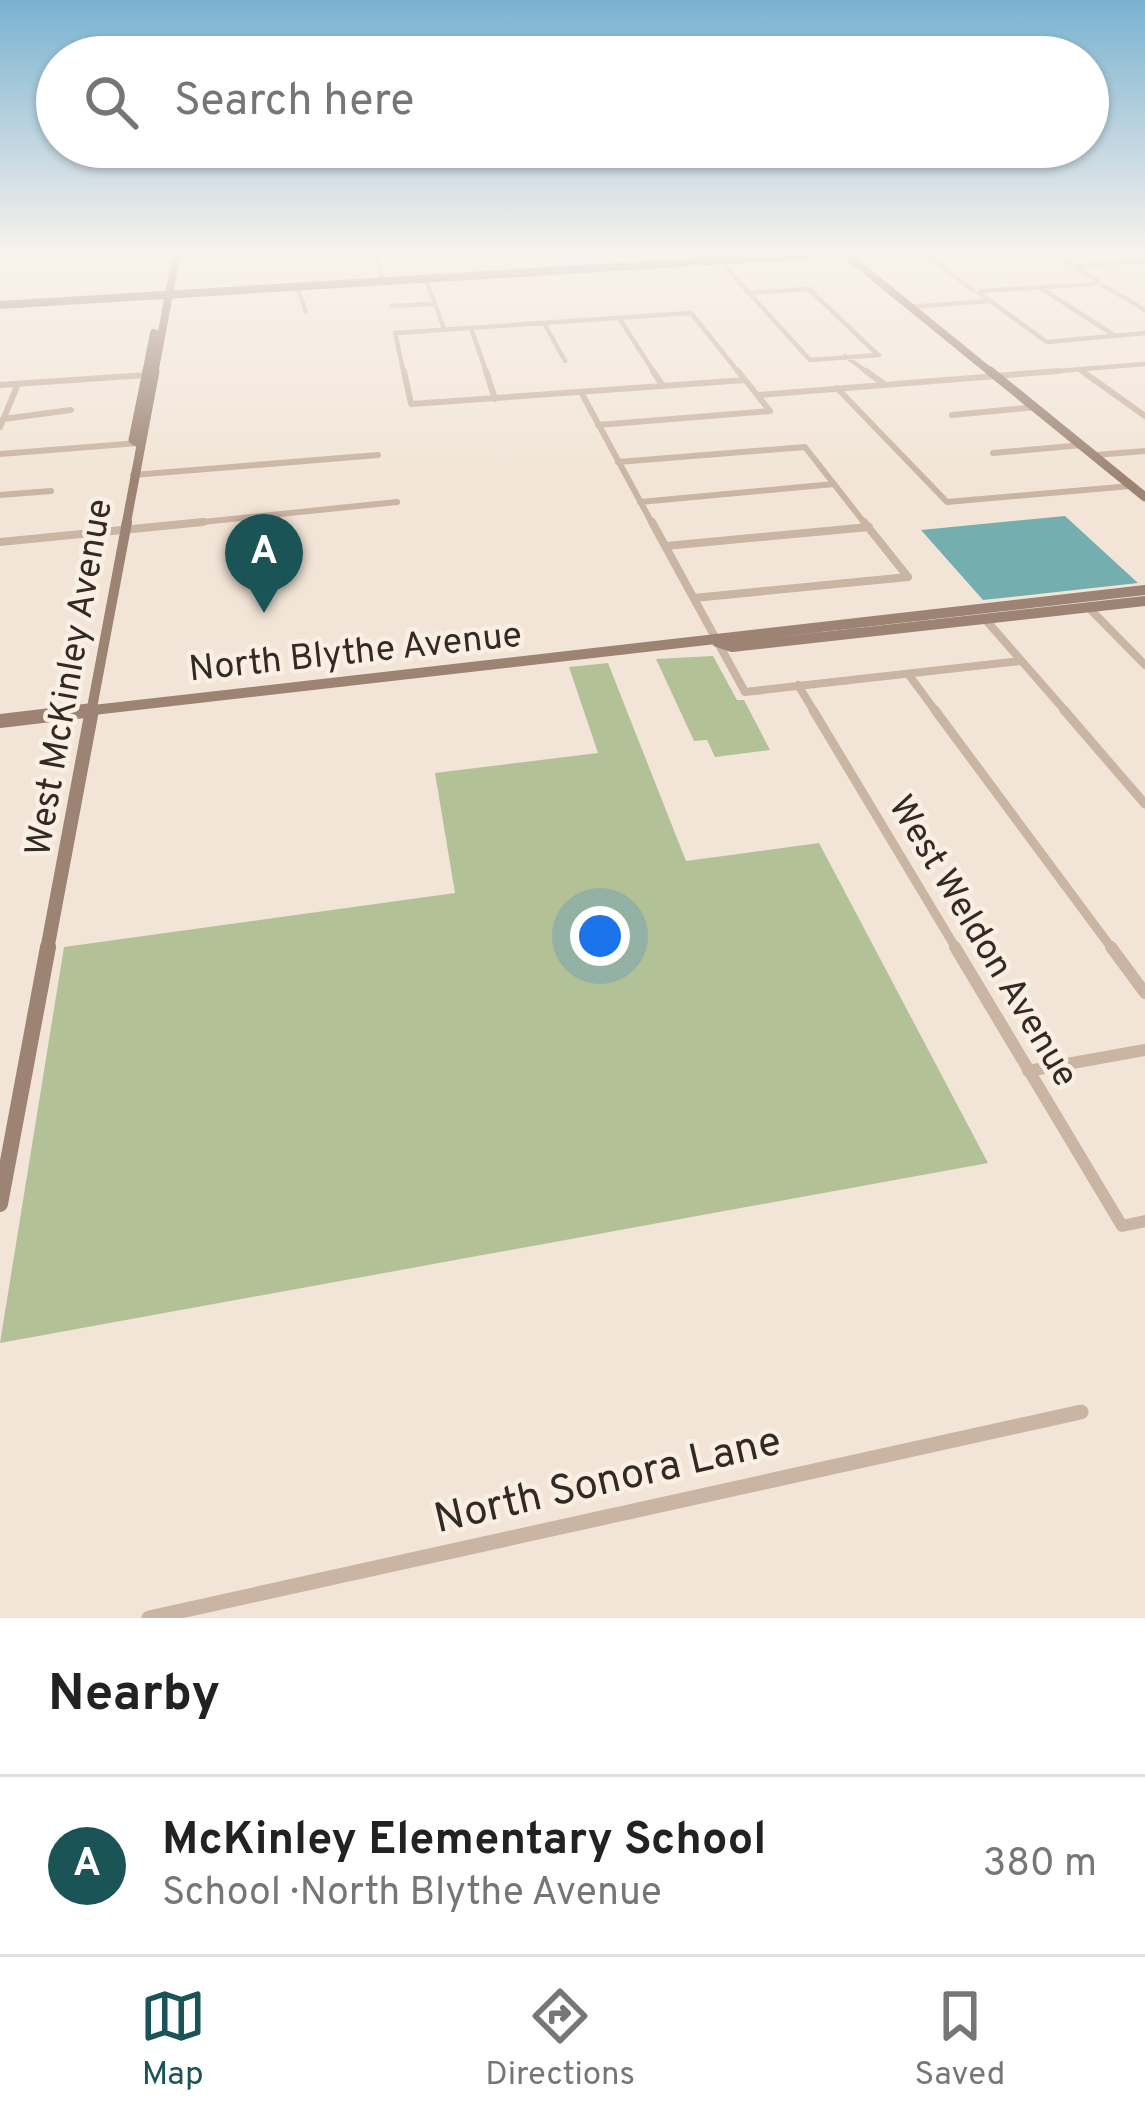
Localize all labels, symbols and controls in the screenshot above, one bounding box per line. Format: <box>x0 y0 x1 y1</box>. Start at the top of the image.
search box <box>36 36 1109 168</box>
icon: search <box>78 69 144 135</box>
text: Search here <box>174 74 414 131</box>
street label: West McKinley Avenue <box>17 496 125 860</box>
pin: A <box>225 514 303 613</box>
street label: North Blythe Avenue <box>187 614 524 694</box>
street label: West Weldon Avenue <box>876 788 1087 1096</box>
your location <box>570 906 630 966</box>
street label: North Sonora Lane <box>430 1417 787 1548</box>
text: Nearby <box>48 1664 220 1729</box>
text: McKinley Elementary School <box>162 1813 766 1870</box>
text: A <box>73 1841 101 1890</box>
text: 380 m <box>983 1841 1097 1890</box>
text: School · North Blythe Avenue <box>162 1870 662 1919</box>
tab: Map <box>140 1983 206 2097</box>
tab: Directions <box>485 1983 635 2097</box>
tab: Saved <box>915 1983 1005 2097</box>

